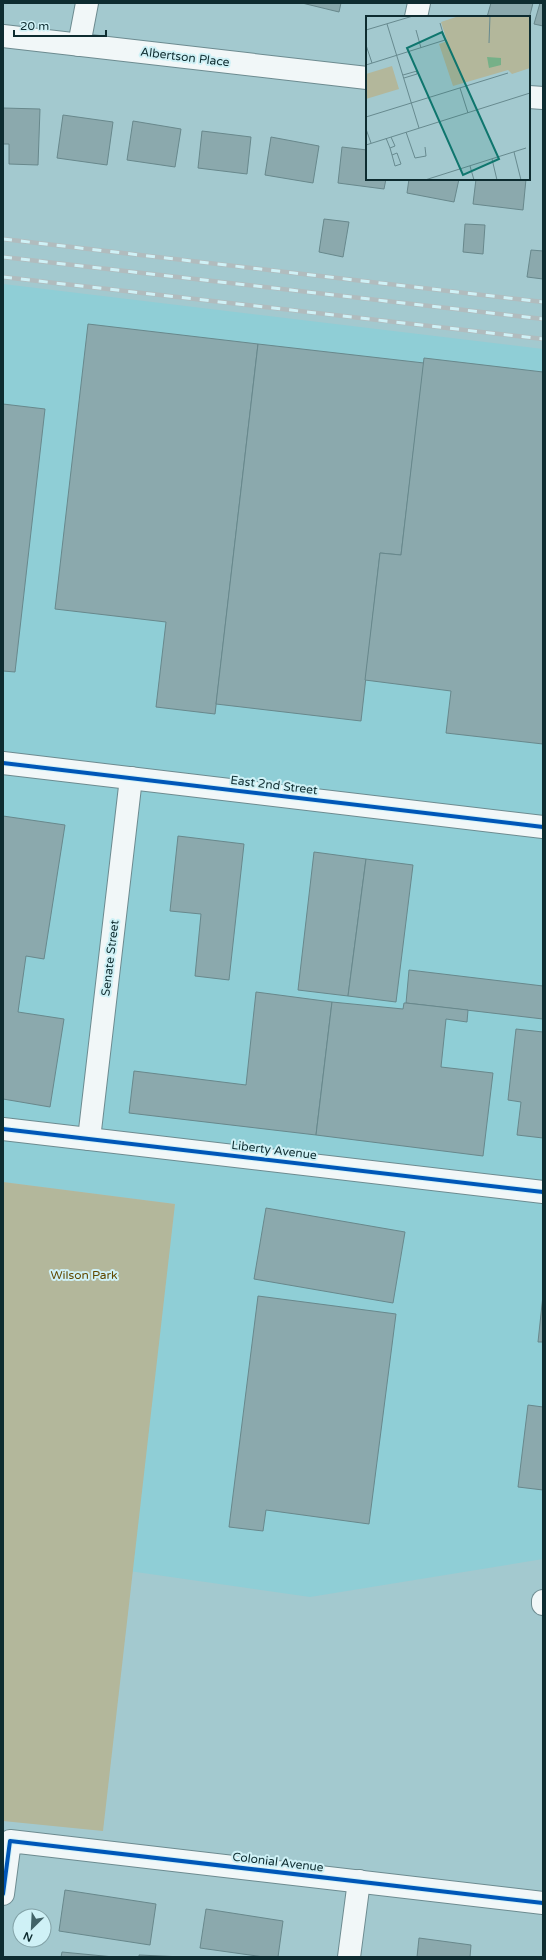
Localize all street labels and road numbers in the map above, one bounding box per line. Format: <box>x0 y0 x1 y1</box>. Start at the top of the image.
street label: Albertson Place <box>140 45 231 69</box>
street label: East 2nd Street <box>230 773 319 797</box>
street label: Senate Street <box>98 919 122 997</box>
street label: Liberty Avenue <box>231 1138 318 1162</box>
street label: Colonial Avenue <box>232 1849 325 1875</box>

